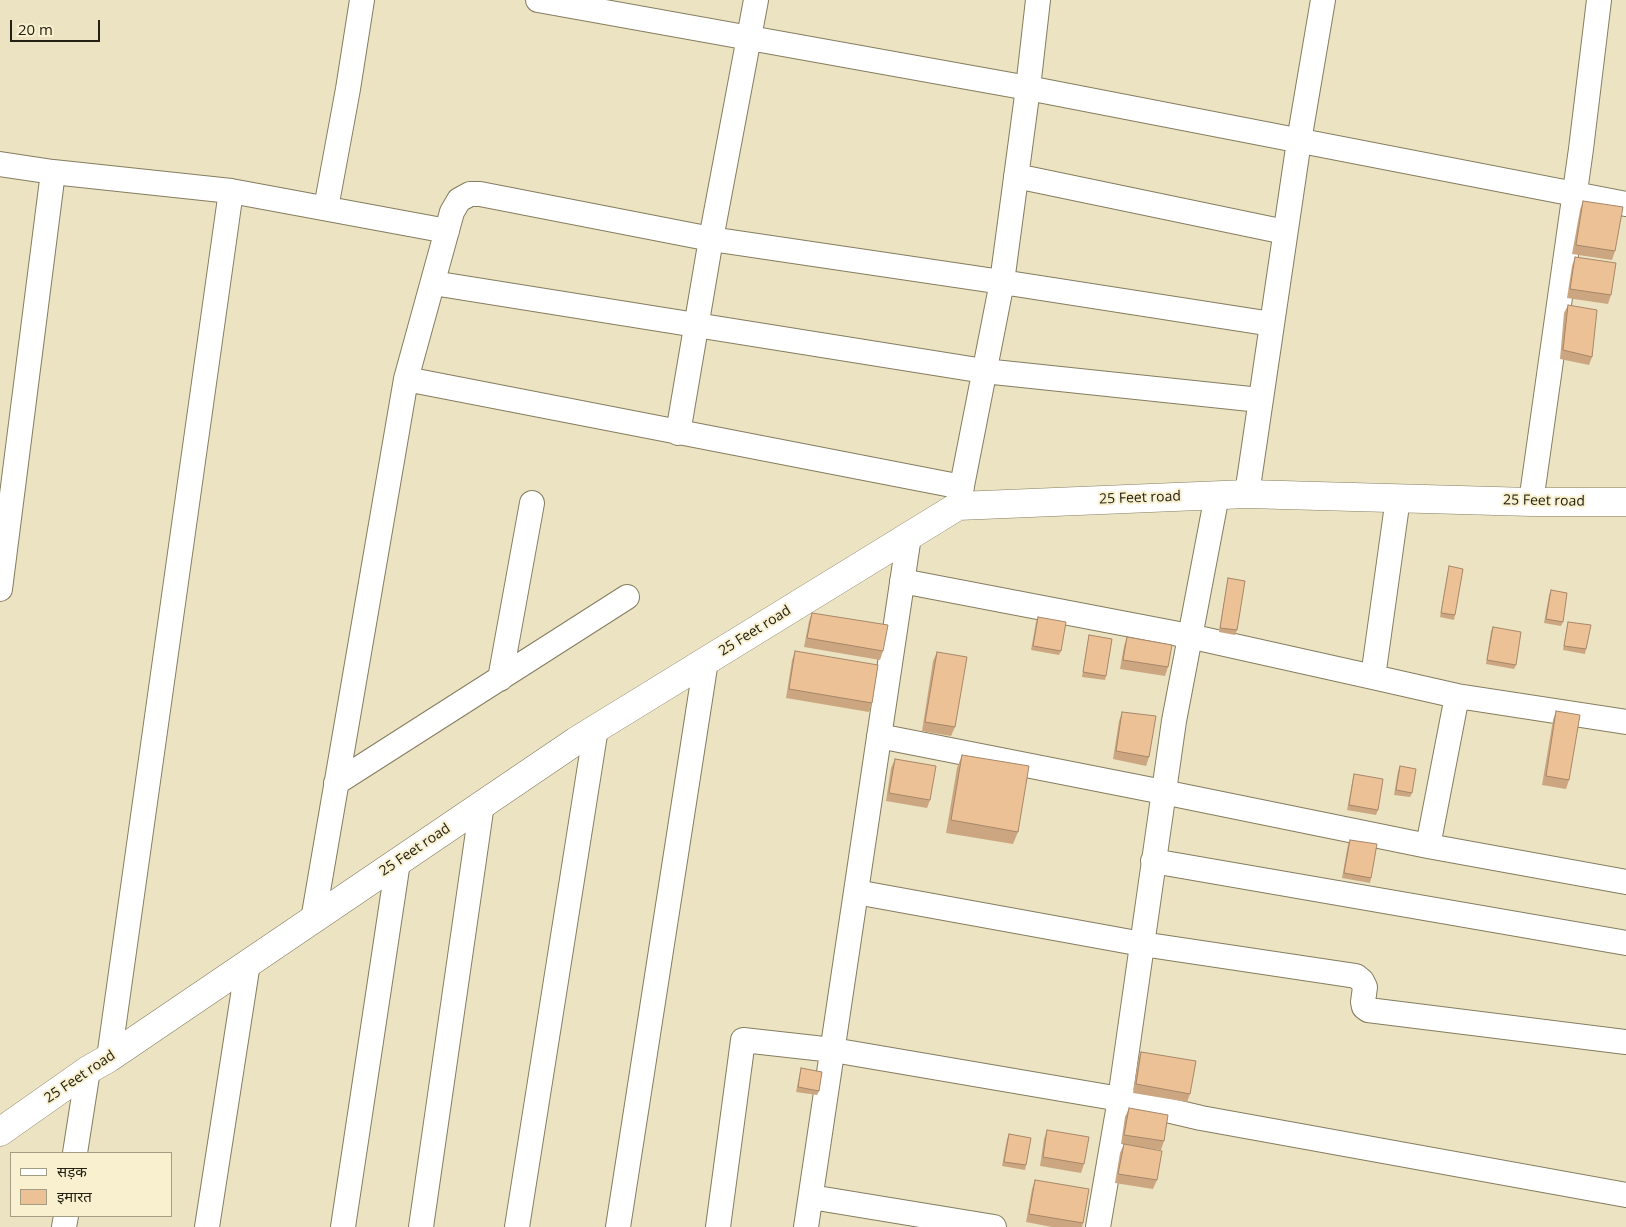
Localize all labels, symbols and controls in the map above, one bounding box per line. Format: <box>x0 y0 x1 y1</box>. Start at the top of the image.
scale bar <box>12 10 102 42</box>
text: 20 m <box>18 19 53 39</box>
street label: 25 Feet road <box>1099 488 1181 508</box>
street label: 25 Feet road <box>1503 492 1585 510</box>
street label: 25 Feet road <box>716 602 794 660</box>
street label: 25 Feet road <box>376 820 454 880</box>
street label: 25 Feet road <box>41 1047 119 1107</box>
legend <box>10 1152 172 1217</box>
text: सड़क <box>57 1161 87 1181</box>
text: इमारत <box>57 1186 92 1206</box>

